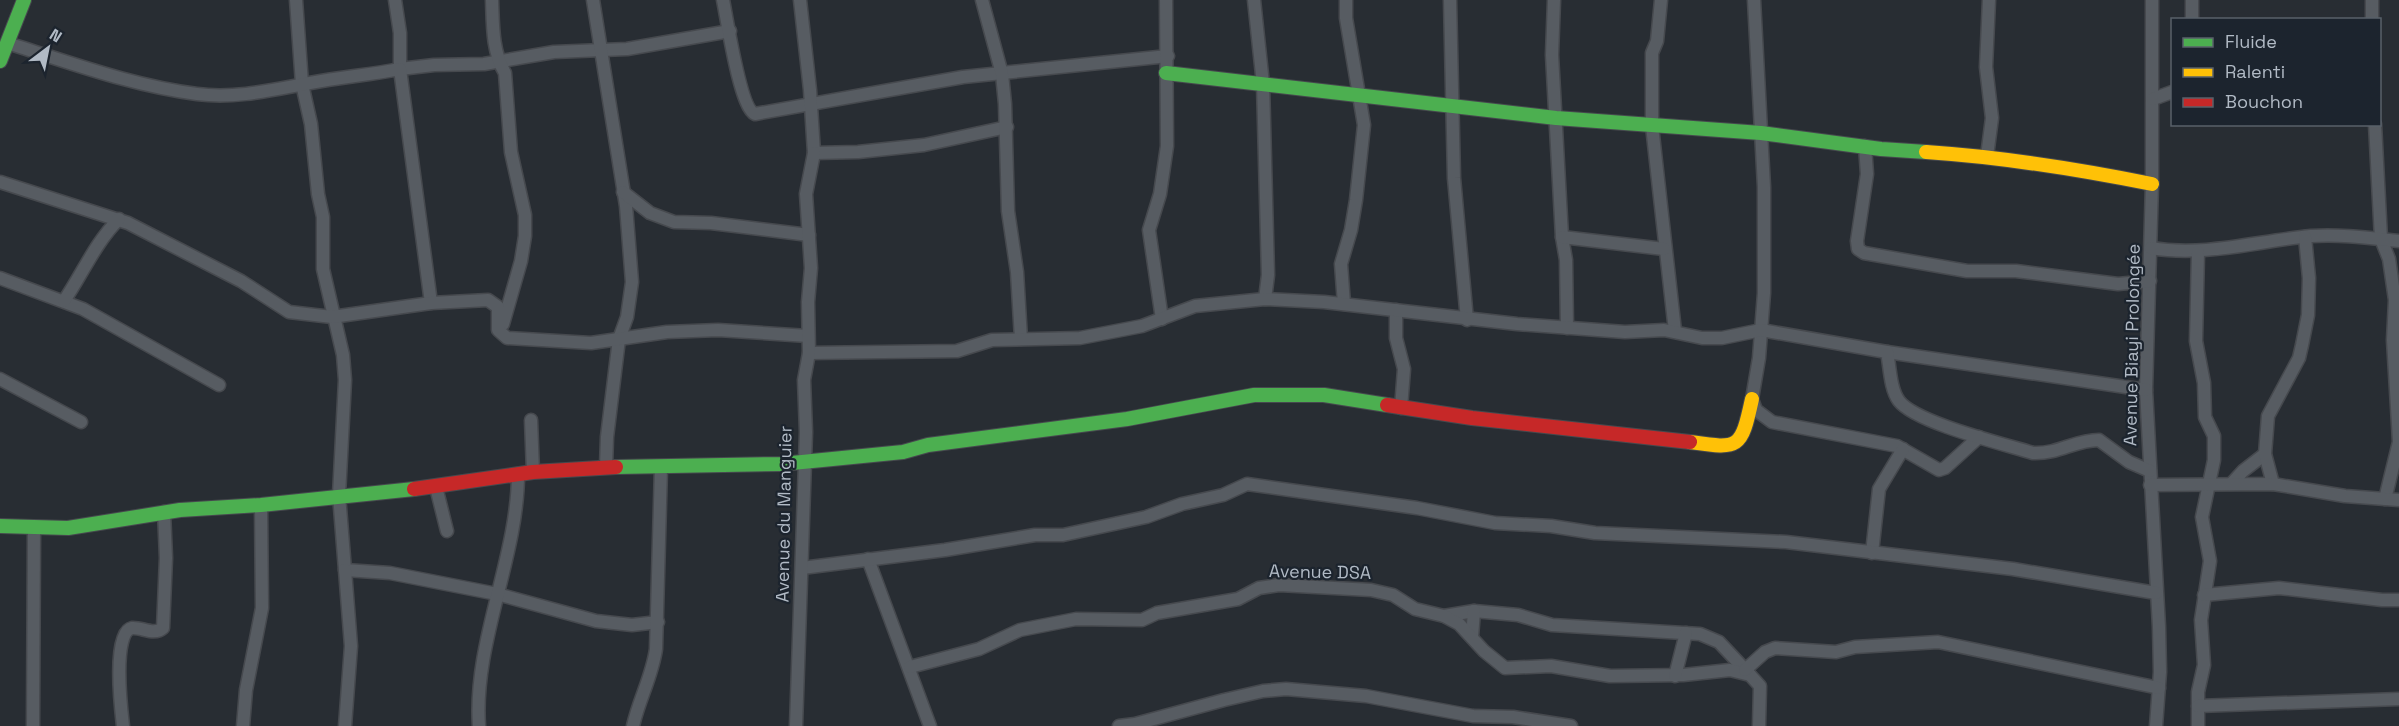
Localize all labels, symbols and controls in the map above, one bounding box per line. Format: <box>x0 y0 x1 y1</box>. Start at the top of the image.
north arrow <box>18 18 78 78</box>
legend <box>2171 18 2381 126</box>
text: N <box>46 24 66 47</box>
text: Fluide <box>2225 30 2277 53</box>
text: Ralenti <box>2225 60 2285 83</box>
text: Bouchon <box>2225 90 2303 113</box>
street label: Avenue Biayi Prolongée <box>2118 244 2145 446</box>
street label: Avenue du Manguier <box>770 425 797 603</box>
street label: Avenue DSA <box>1269 559 1371 584</box>

